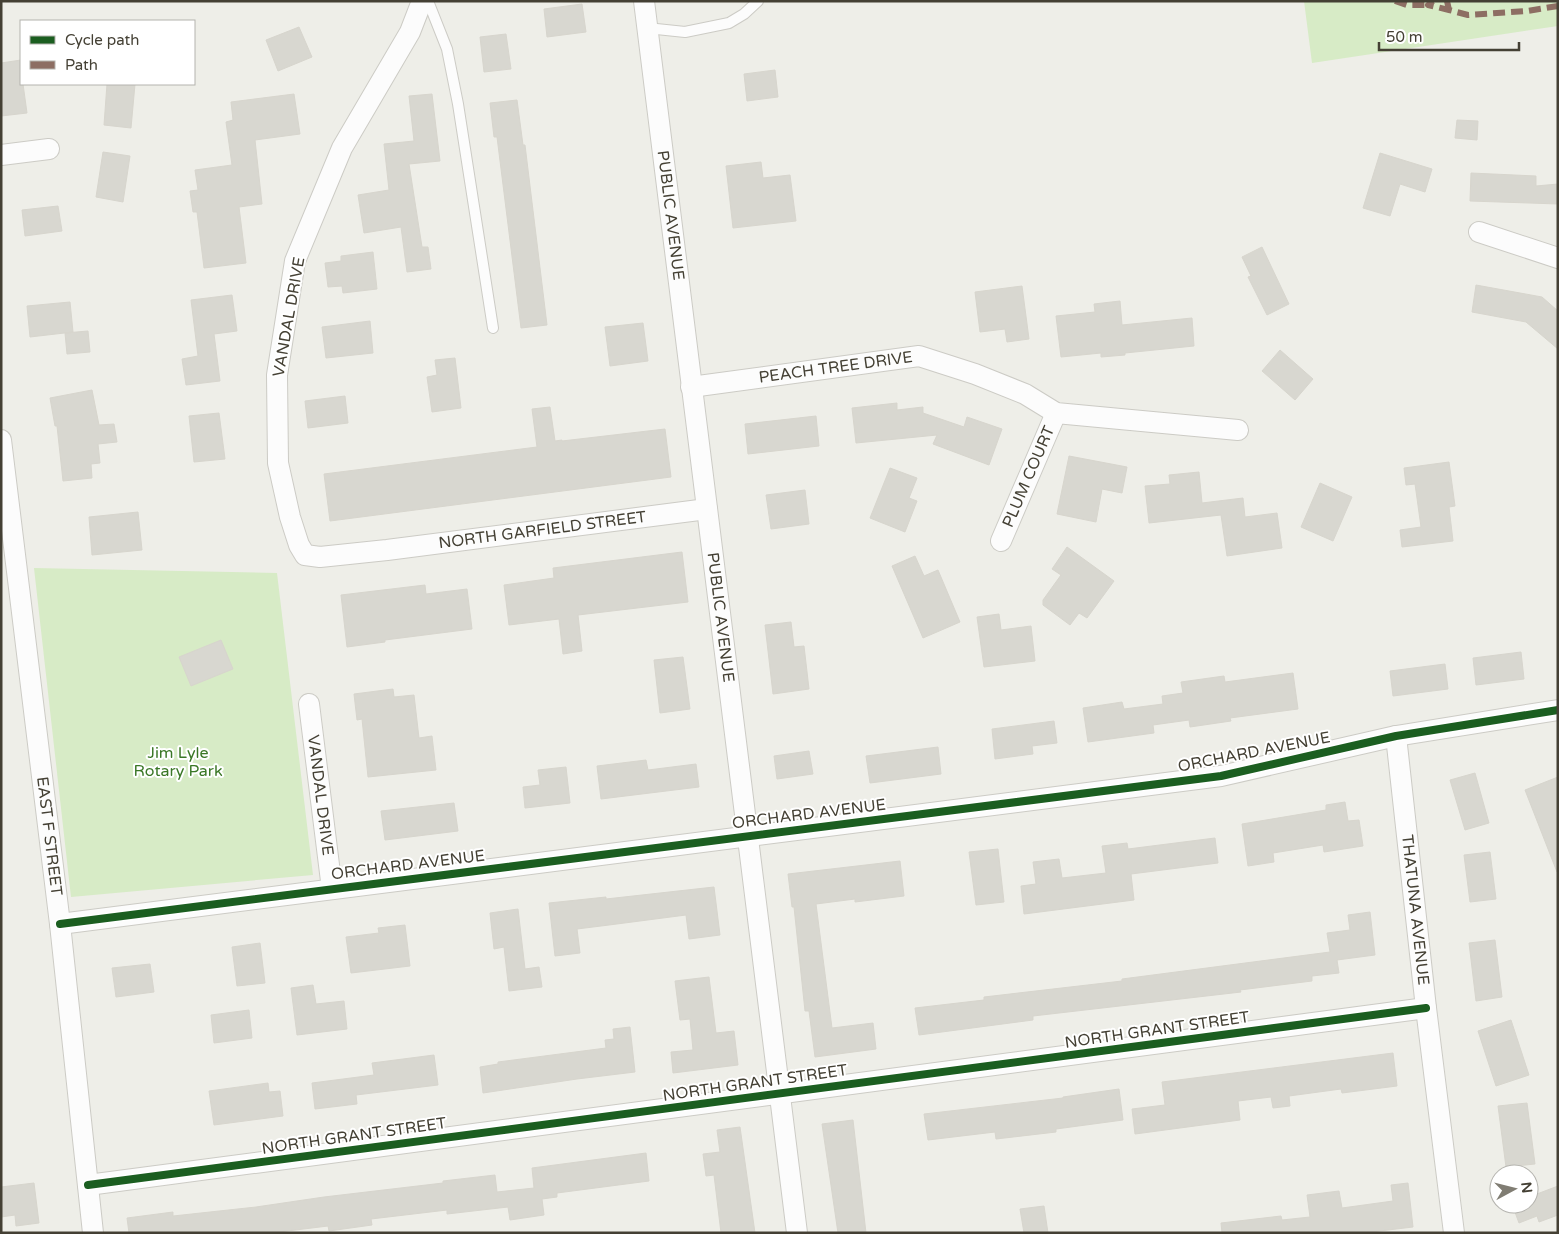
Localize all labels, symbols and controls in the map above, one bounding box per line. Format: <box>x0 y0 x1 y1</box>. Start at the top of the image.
legend <box>20 20 195 85</box>
scale bar <box>1379 20 1519 52</box>
text: 50 m <box>1386 28 1423 46</box>
text: Cycle path <box>65 31 139 49</box>
text: Path <box>65 56 98 74</box>
street label: PUBLIC AVENUE <box>653 149 689 282</box>
street label: VANDAL DRIVE <box>269 255 309 379</box>
street label: PEACH TREE DRIVE <box>757 347 914 388</box>
street label: PLUM COURT <box>998 423 1059 531</box>
street label: NORTH GARFIELD STREET <box>437 507 648 553</box>
street label: PUBLIC AVENUE <box>703 551 739 683</box>
street label: ORCHARD AVENUE <box>1176 727 1332 777</box>
street label: VANDAL DRIVE <box>303 734 338 857</box>
park label: Jim Lyle Rotary Park <box>133 743 223 781</box>
street label: EAST F STREET <box>32 775 66 897</box>
street label: ORCHARD AVENUE <box>731 795 887 833</box>
street label: THATUNA AVENUE <box>1397 834 1433 986</box>
street label: ORCHARD AVENUE <box>330 846 486 884</box>
street label: NORTH GRANT STREET <box>1064 1007 1251 1053</box>
street label: NORTH GRANT STREET <box>662 1060 849 1106</box>
street label: NORTH GRANT STREET <box>261 1113 448 1159</box>
north arrow <box>1489 1164 1539 1214</box>
text: N <box>1517 1181 1536 1194</box>

